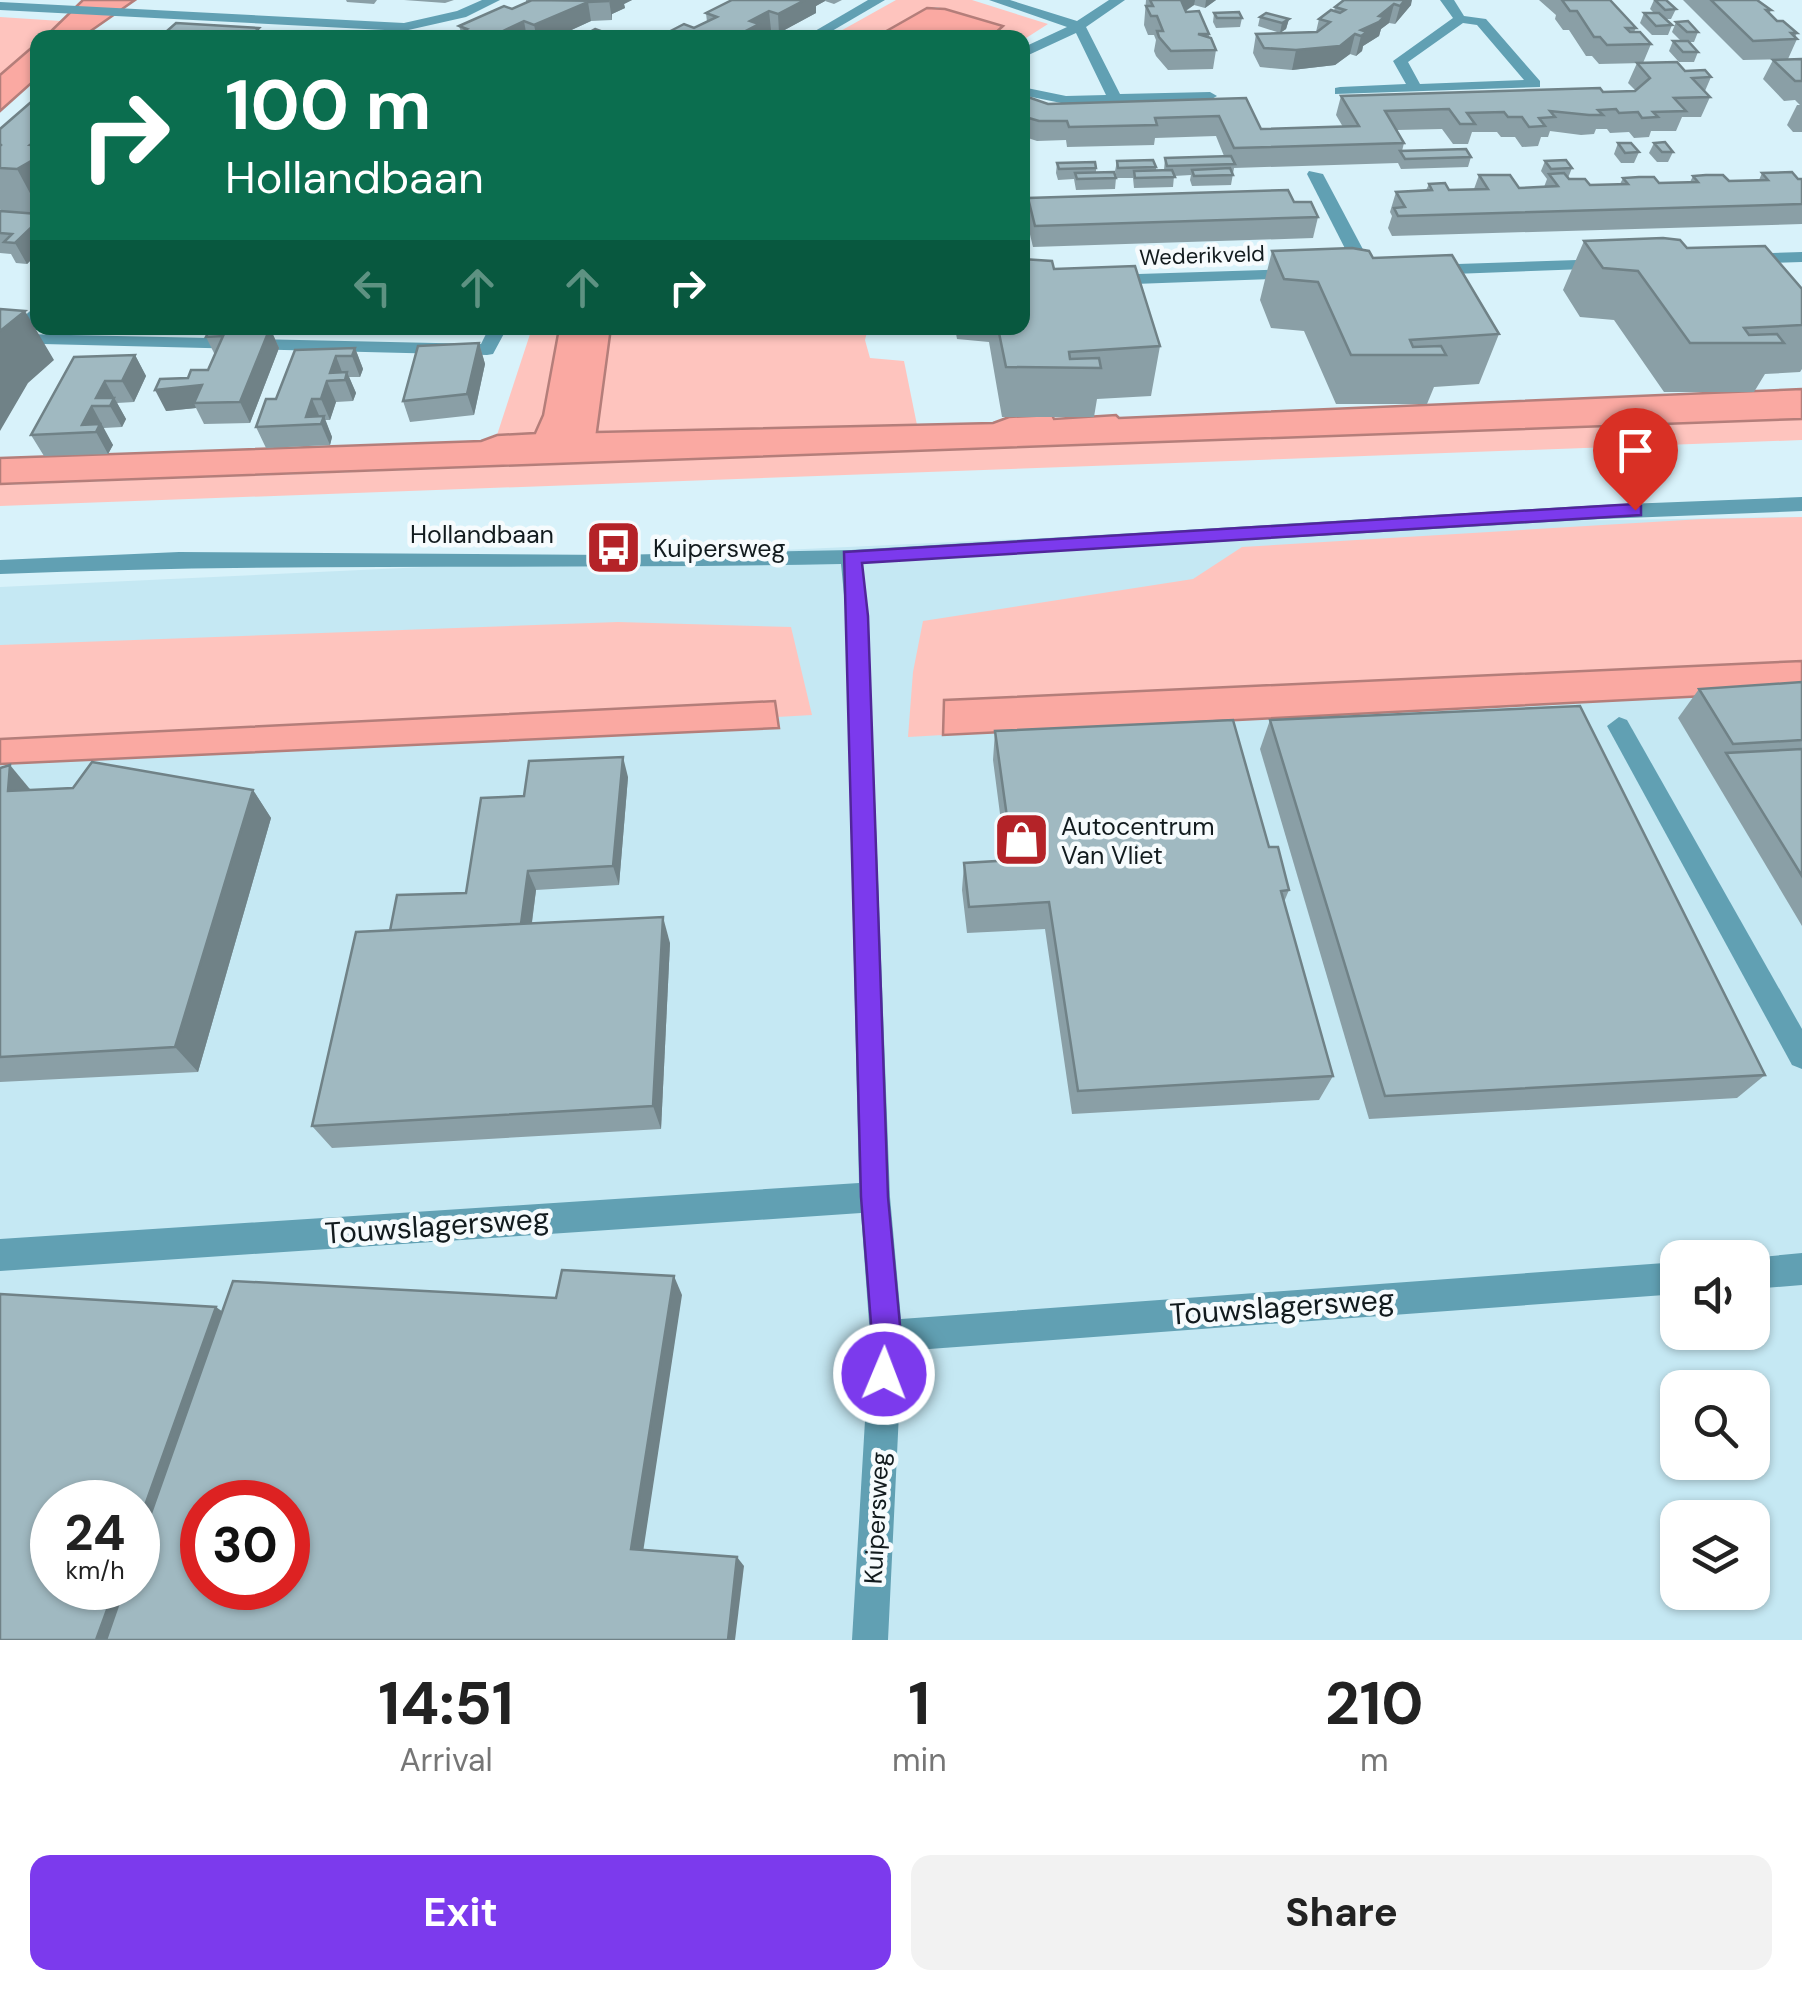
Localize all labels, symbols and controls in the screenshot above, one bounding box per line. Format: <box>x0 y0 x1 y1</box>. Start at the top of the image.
text: 100 m <box>225 60 431 151</box>
icon: right <box>60 70 190 200</box>
text: Hollandbaan <box>225 148 484 207</box>
street label: Wederikveld <box>1139 239 1265 272</box>
icon: left <box>345 260 400 315</box>
icon: ahead <box>450 260 505 315</box>
icon: ahead <box>555 260 610 315</box>
icon: right <box>660 260 715 315</box>
pin <box>1593 408 1678 511</box>
icon: arrive <box>1608 423 1663 478</box>
street label: Hollandbaan <box>410 518 554 551</box>
bus stop icon: Kuipersweg <box>584 518 644 578</box>
place label: Kuipersweg <box>653 532 785 565</box>
shop icon: Autocentrum Van Vliet <box>992 810 1052 870</box>
place label: Autocentrum Van Vliet <box>1061 810 1214 872</box>
street label: Touwslagersweg <box>323 1198 550 1253</box>
map controls <box>1660 1240 1770 1610</box>
button: sound <box>1660 1240 1770 1350</box>
street label: Touwslagersweg <box>1168 1279 1395 1334</box>
position arrow <box>832 1322 936 1426</box>
button: search <box>1660 1370 1770 1480</box>
street label: Kuipersweg <box>857 1451 896 1585</box>
speed limit sign: 30 <box>180 1480 310 1610</box>
text: 24 <box>65 1500 126 1566</box>
button: layers <box>1660 1500 1770 1610</box>
text: km/h <box>65 1554 125 1587</box>
text: 14:51 <box>378 1664 514 1743</box>
text: 1 <box>908 1664 930 1743</box>
text: 210 <box>1325 1664 1424 1743</box>
text: Arrival <box>399 1739 493 1781</box>
text: min <box>892 1739 947 1781</box>
text: m <box>1360 1739 1389 1781</box>
button: Exit <box>30 1855 891 1970</box>
button: Share <box>911 1855 1772 1970</box>

